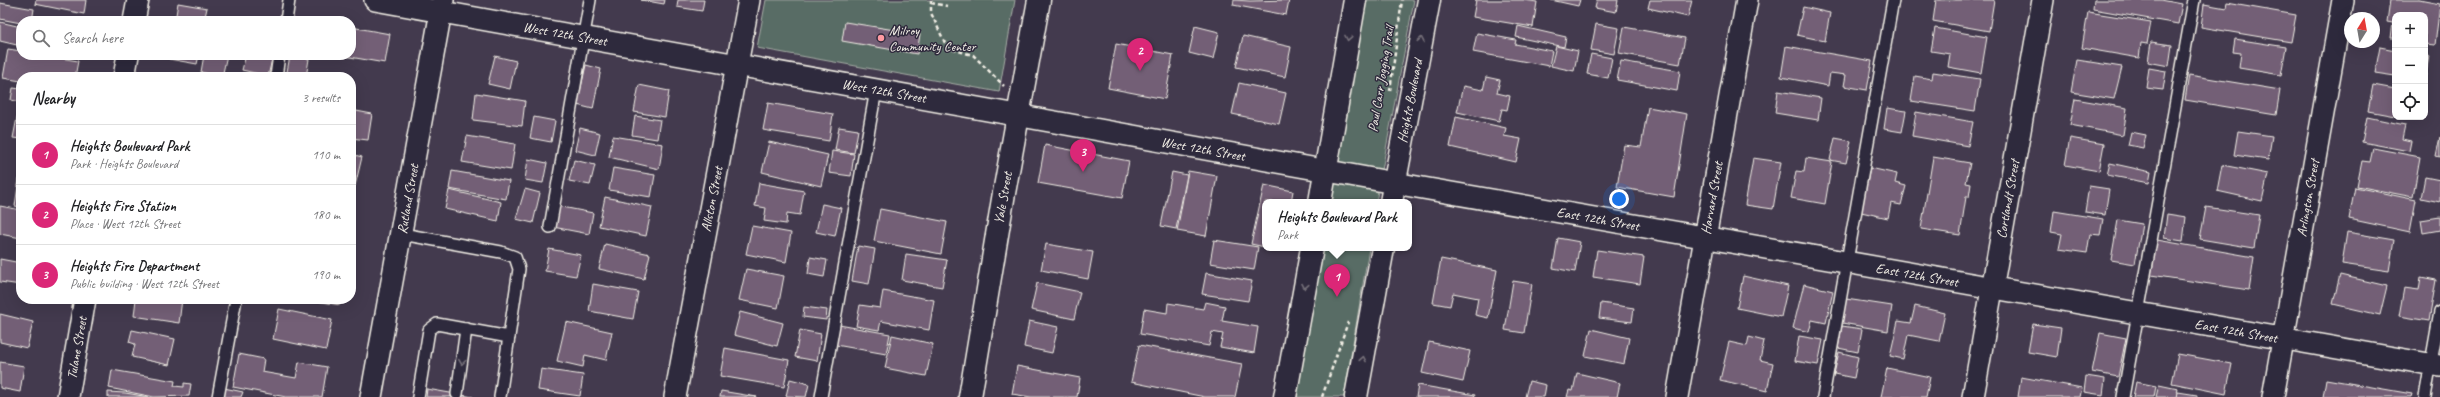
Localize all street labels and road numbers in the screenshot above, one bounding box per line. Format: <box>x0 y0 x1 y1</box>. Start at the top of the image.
street label: West 12th Street <box>522 18 610 50</box>
street label: Paul Carr Jogging Trail <box>1364 22 1398 133</box>
street label: Heights Boulevard <box>1394 55 1427 144</box>
street label: West 12th Street <box>841 75 929 107</box>
street label: West 12th Street <box>1160 133 1248 165</box>
street label: Cortlandt Street <box>1993 156 2024 240</box>
street label: Arlington Street <box>2293 156 2324 238</box>
street label: Harvard Street <box>1697 159 1727 236</box>
street label: Rutland Street <box>394 162 423 235</box>
street label: Allston Street <box>697 164 727 233</box>
street label: Yale Street <box>990 169 1016 225</box>
street label: East 12th Street <box>1555 203 1642 235</box>
street label: East 12th Street <box>1874 259 1961 291</box>
street label: Tulane Street <box>63 314 91 380</box>
street label: East 12th Street <box>2193 315 2280 347</box>

